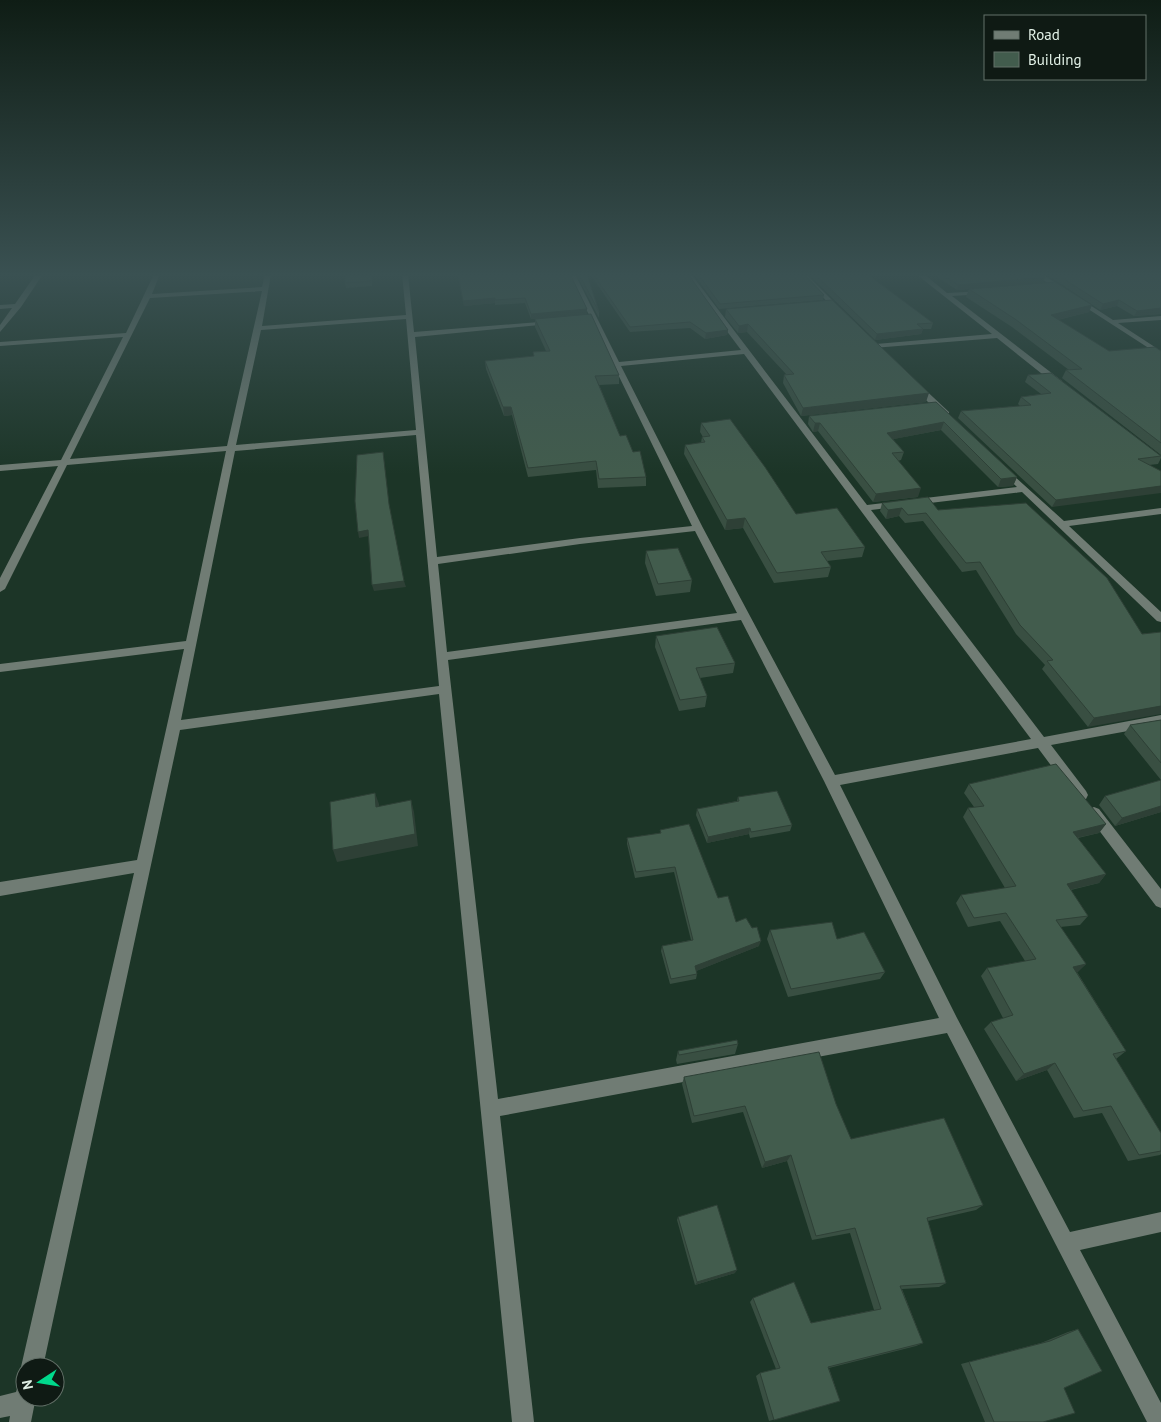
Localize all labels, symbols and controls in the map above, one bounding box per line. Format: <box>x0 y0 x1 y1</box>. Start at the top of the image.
legend <box>984 15 1146 80</box>
text: Road <box>1028 25 1060 44</box>
text: Building <box>1028 50 1082 69</box>
north arrow <box>15 1357 65 1407</box>
text: N <box>18 1378 37 1391</box>

